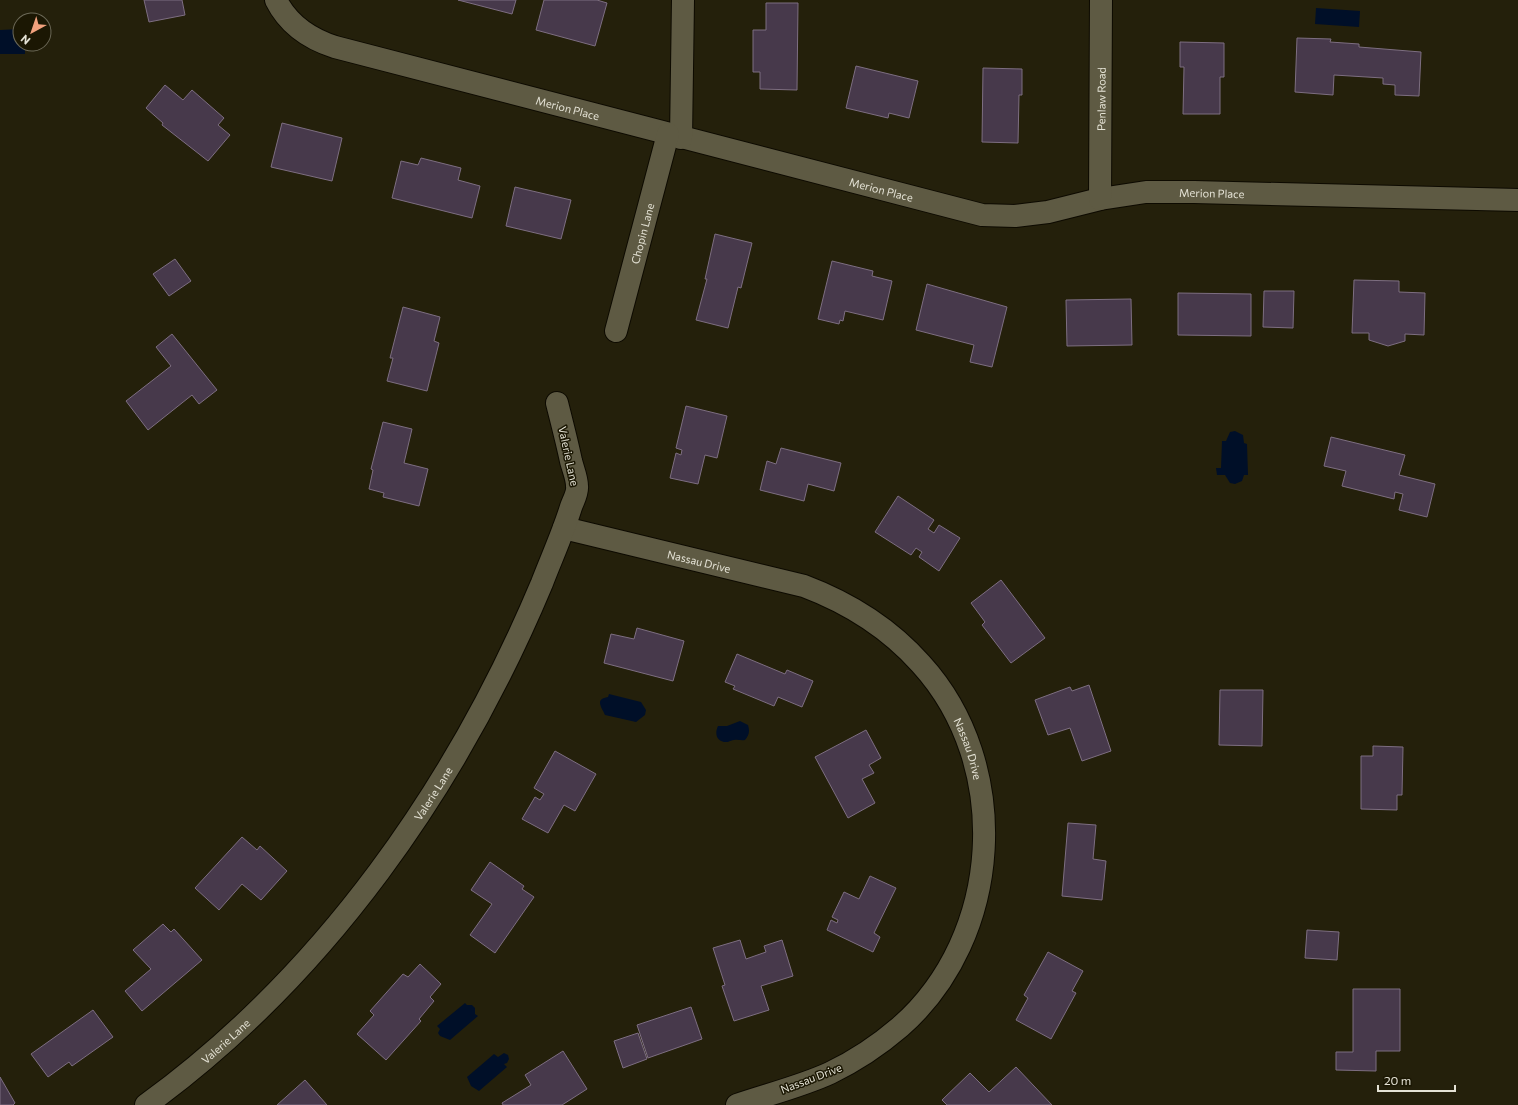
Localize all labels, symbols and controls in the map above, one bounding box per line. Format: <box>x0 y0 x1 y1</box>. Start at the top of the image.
north arrow <box>12 12 52 52</box>
text: N <box>18 32 33 48</box>
street label: Penlaw Road <box>1094 67 1107 131</box>
street label: Merion Place <box>535 93 601 122</box>
street label: Merion Place <box>848 174 915 203</box>
street label: Merion Place <box>1179 186 1245 200</box>
street label: Chopin Lane <box>628 201 656 265</box>
street label: Valerie Lane <box>556 425 582 487</box>
street label: Nassau Drive <box>666 547 732 575</box>
street label: Nassau Drive <box>952 715 985 781</box>
street label: Valerie Lane <box>411 764 454 822</box>
street label: Valerie Lane <box>198 1016 252 1066</box>
street label: Nassau Drive <box>779 1060 844 1096</box>
scale bar <box>1378 1067 1455 1093</box>
text: 20 m <box>1384 1073 1411 1087</box>

